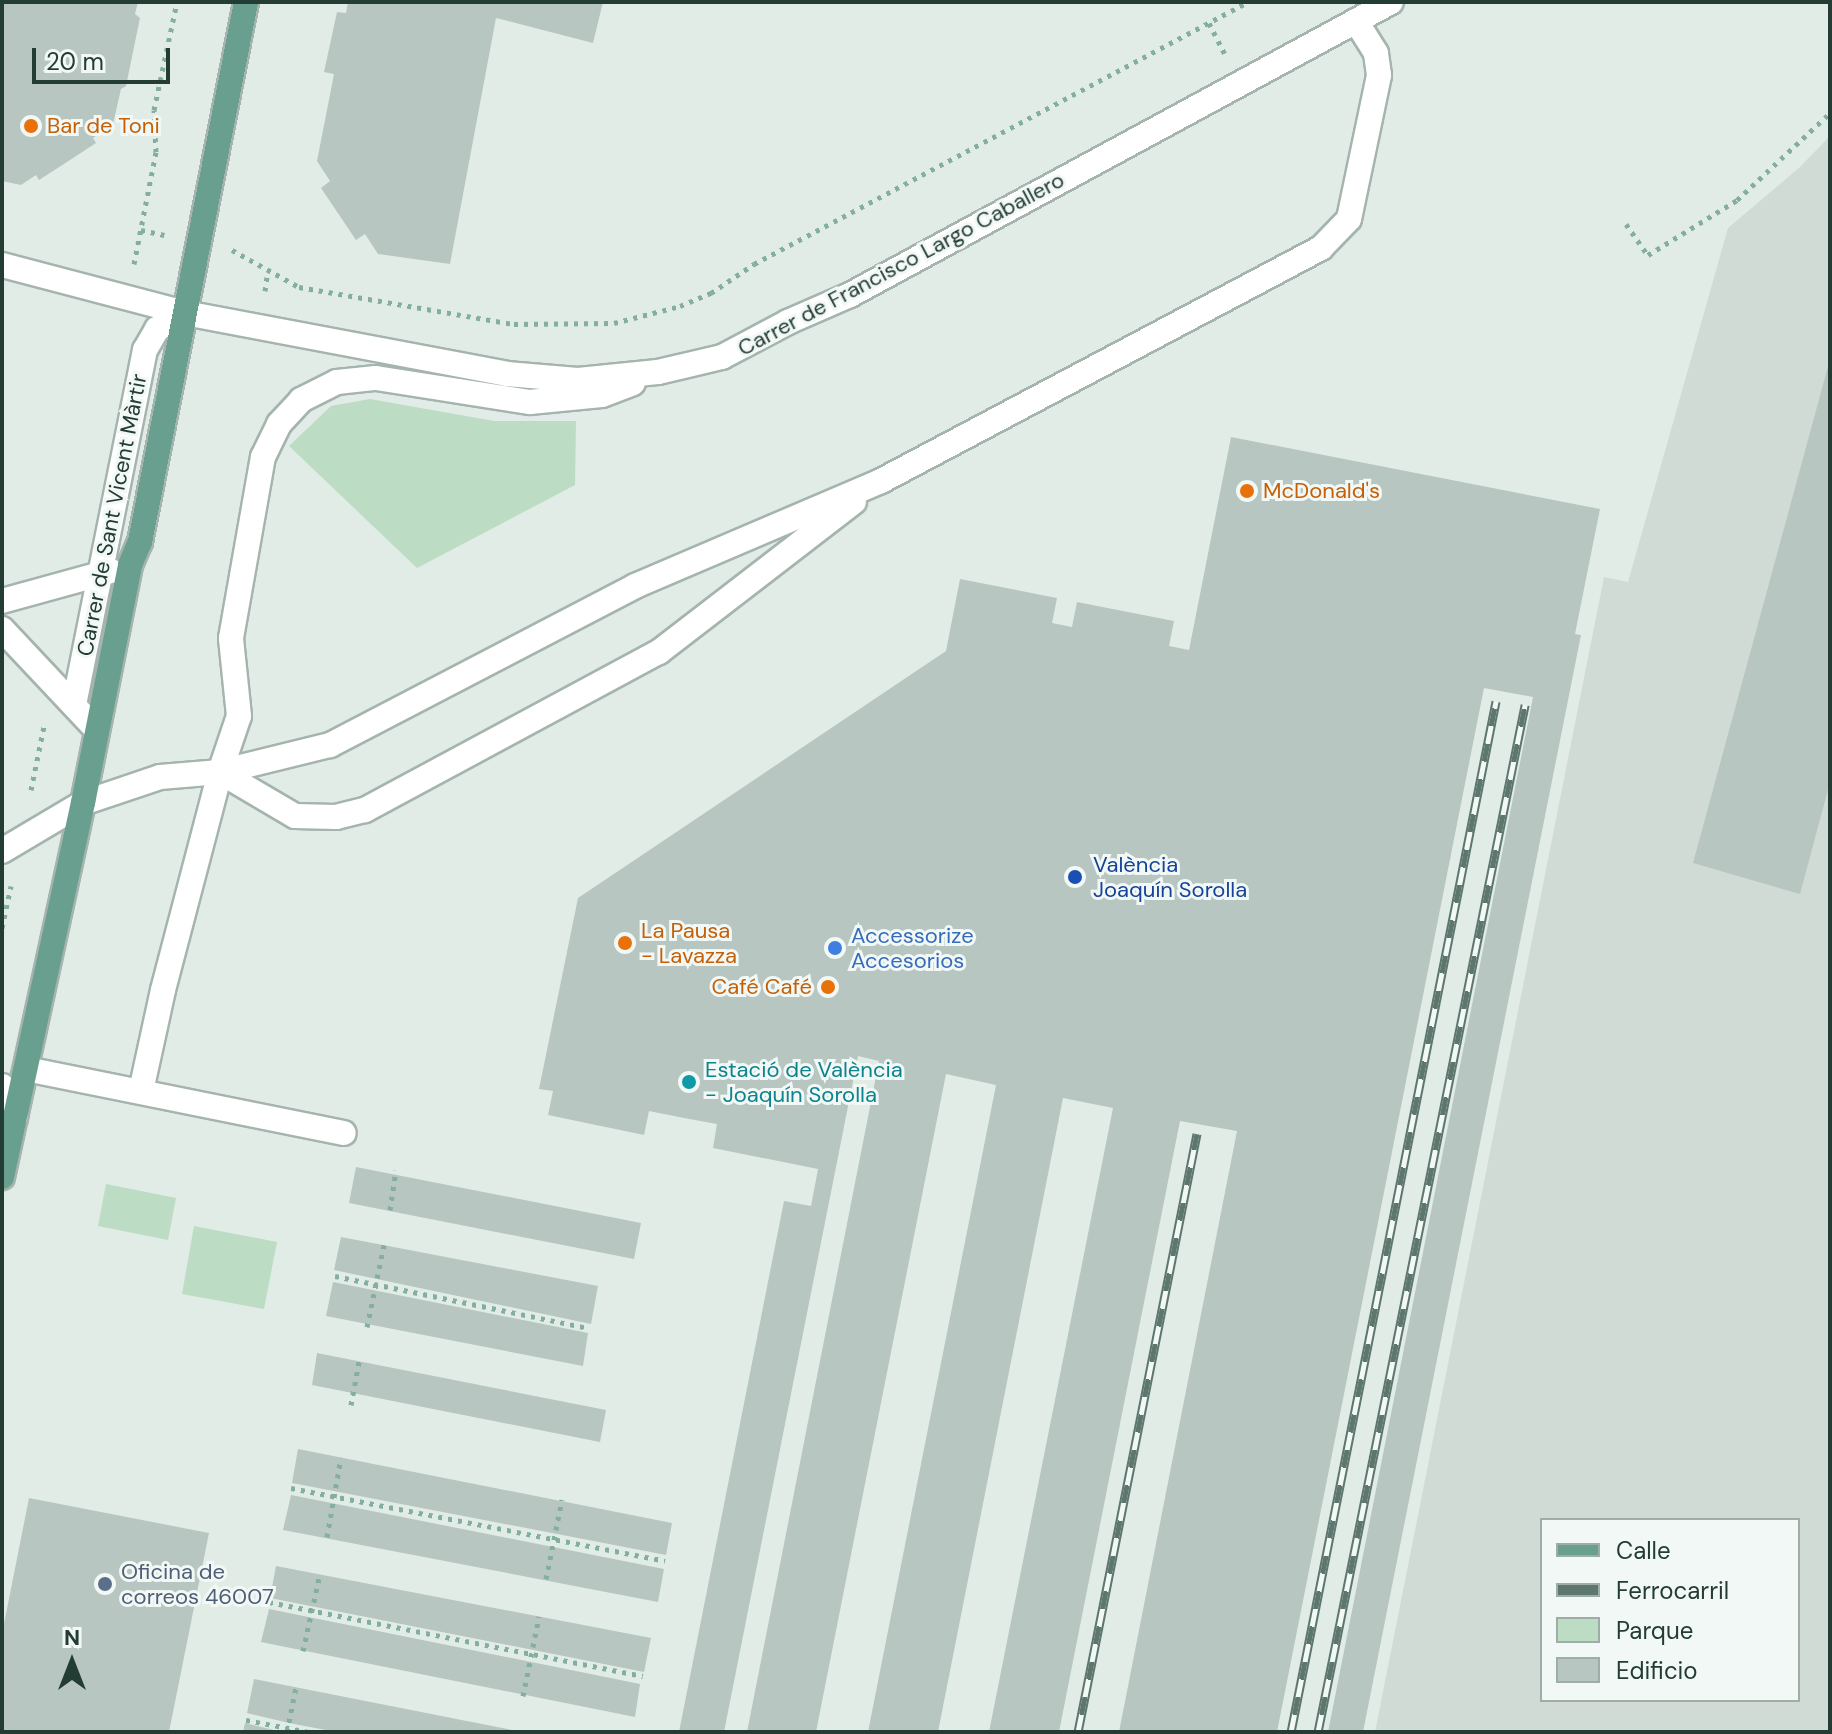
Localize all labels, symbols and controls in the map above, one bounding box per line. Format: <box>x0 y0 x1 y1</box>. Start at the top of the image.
scale bar <box>36 32 174 82</box>
text: 20 m <box>46 46 104 77</box>
place label: Bar de Toni <box>47 113 160 139</box>
marker: Bar de Toni <box>22 117 40 135</box>
street label: Carrer de Francisco Largo Caballero <box>733 166 1069 362</box>
street label: Carrer de Sant Vicent Màrtir <box>72 372 152 658</box>
place label: McDonald's <box>1263 478 1380 504</box>
marker: McDonald's <box>1238 482 1256 500</box>
place label: València Joaquín Sorolla <box>1093 851 1247 902</box>
marker: València Joaquín Sorolla <box>1064 866 1086 888</box>
place label: La Pausa - Lavazza <box>641 917 737 968</box>
place label: Accessorize Accesorios <box>851 922 974 974</box>
marker: La Pausa - Lavazza <box>616 934 634 952</box>
marker: Accessorize Accesorios <box>826 939 844 957</box>
place label: Café Café <box>712 974 812 1000</box>
marker: Café Café <box>819 978 837 996</box>
place label: Estació de València - Joaquín Sorolla <box>705 1056 903 1108</box>
marker: Estació de València - Joaquín Sorolla <box>680 1073 698 1091</box>
legend <box>1540 1518 1800 1702</box>
text: Calle <box>1616 1535 1671 1566</box>
place label: Oficina de correos 46007 <box>121 1558 274 1610</box>
marker: Oficina de correos 46007 <box>96 1575 114 1593</box>
text: Ferrocarril <box>1616 1575 1729 1606</box>
text: Parque <box>1616 1615 1693 1646</box>
north arrow <box>32 1622 112 1702</box>
text: N <box>64 1623 80 1652</box>
text: Edificio <box>1616 1655 1698 1686</box>

